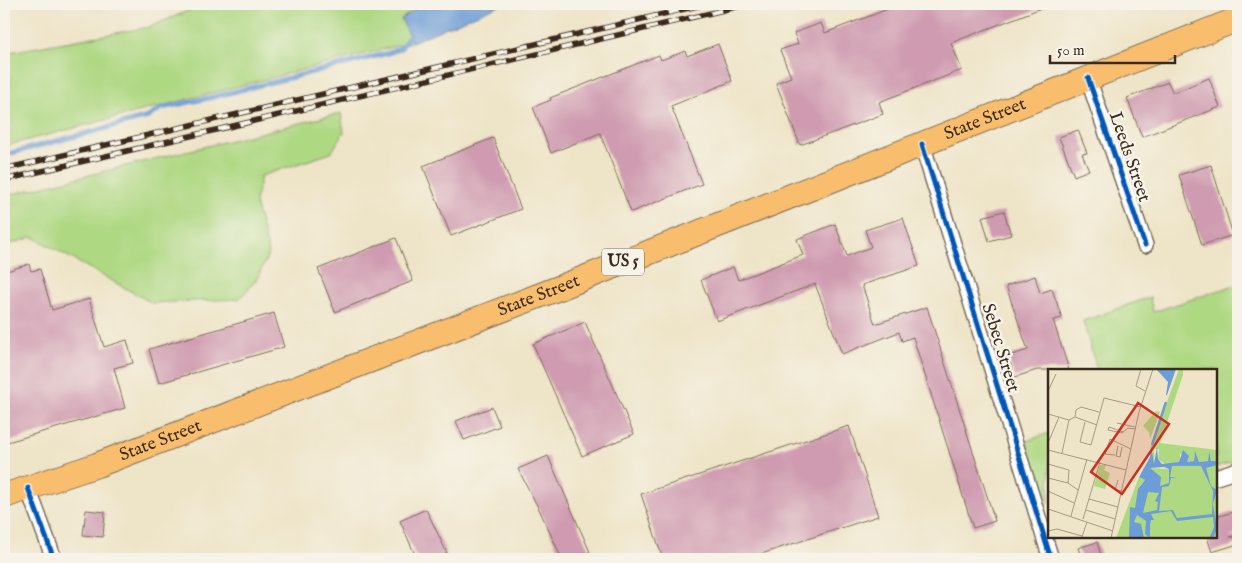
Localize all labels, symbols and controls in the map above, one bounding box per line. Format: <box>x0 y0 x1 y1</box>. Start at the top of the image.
scale bar <box>1050 32 1174 64</box>
text: 50 m <box>1057 41 1085 60</box>
street label: State Street <box>941 93 1029 146</box>
street label: Leeds Street <box>1103 109 1155 205</box>
road number: US 5 <box>602 248 644 276</box>
street label: State Street <box>494 269 583 322</box>
street label: Sebec Street <box>976 301 1024 395</box>
inset map <box>1048 369 1217 538</box>
street label: State Street <box>116 414 205 467</box>

